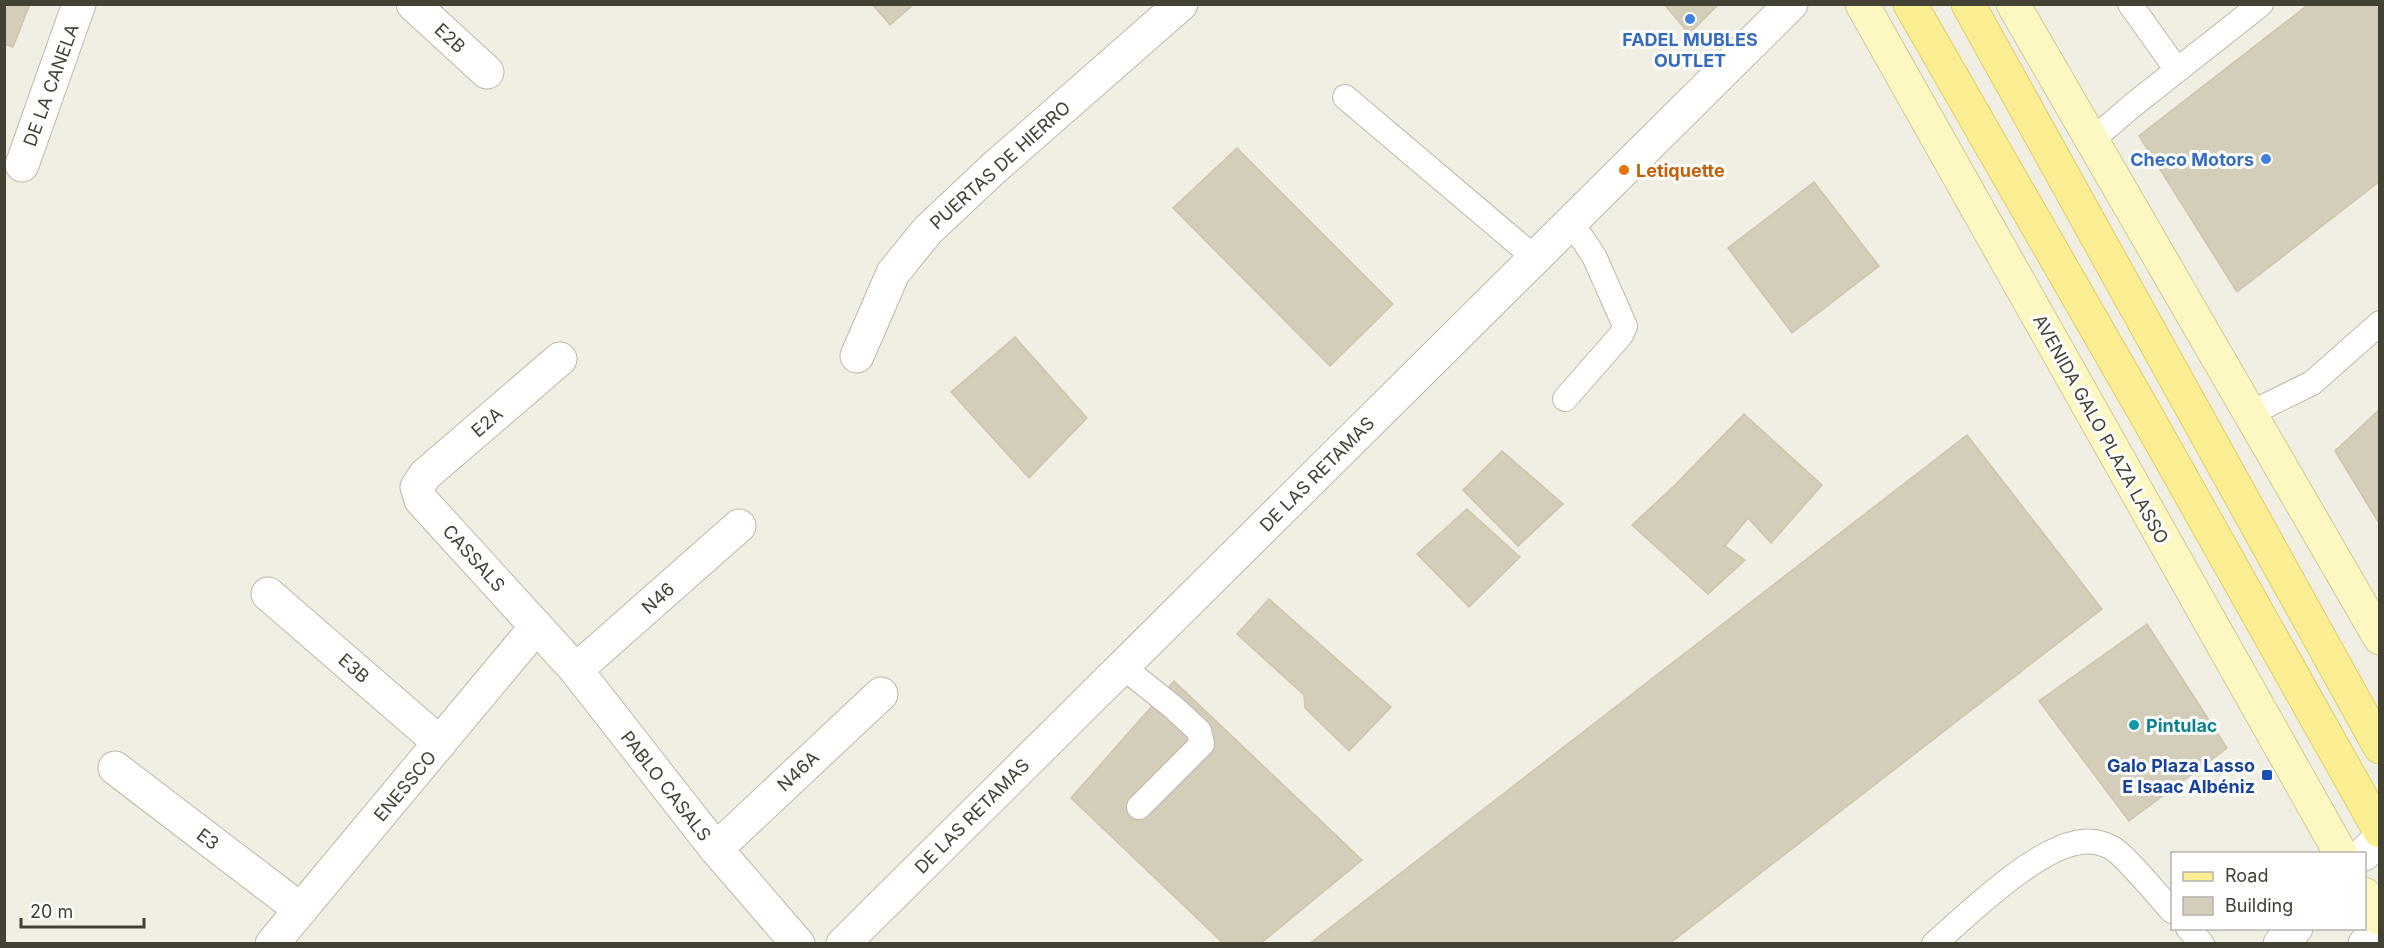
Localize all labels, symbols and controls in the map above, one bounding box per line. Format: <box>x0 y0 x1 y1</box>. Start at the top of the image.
marker: FADEL MUBLES OUTLET <box>1683 12 1697 26</box>
street label: E2B <box>430 19 470 57</box>
street label: DE LA CANELA <box>19 21 83 149</box>
place label: FADEL MUBLES OUTLET <box>1622 29 1758 71</box>
street label: PUERTAS DE HIERRO <box>926 97 1074 233</box>
place label: Checo Motors <box>2130 149 2254 170</box>
marker: Checo Motors <box>2259 152 2273 166</box>
place label: Letiquette <box>1636 160 1725 181</box>
marker: Letiquette <box>1617 163 1631 177</box>
street label: AVENIDA GALO PLAZA LASSO <box>2029 311 2173 547</box>
street label: E2A <box>467 403 507 441</box>
street label: DE LAS RETAMAS <box>1255 412 1379 536</box>
street label: CASSALS <box>439 520 509 596</box>
street label: N46 <box>637 578 679 618</box>
street label: E3B <box>334 649 374 687</box>
place label: Pintulac <box>2146 715 2217 736</box>
marker: Pintulac <box>2127 718 2141 732</box>
street label: PABLO CASALS <box>617 727 715 845</box>
street label: ENESSCO <box>370 747 440 825</box>
street label: N46A <box>773 747 823 795</box>
street label: DE LAS RETAMAS <box>910 754 1034 878</box>
place label: Galo Plaza Lasso E Isaac Albéniz <box>2107 755 2255 797</box>
marker: Galo Plaza Lasso E Isaac Albéniz <box>2260 768 2274 782</box>
street label: E3 <box>193 824 223 854</box>
legend <box>2171 852 2366 930</box>
text: Road <box>2225 865 2268 886</box>
scale bar <box>21 891 144 929</box>
text: Building <box>2225 895 2293 916</box>
text: 20 m <box>30 901 73 922</box>

